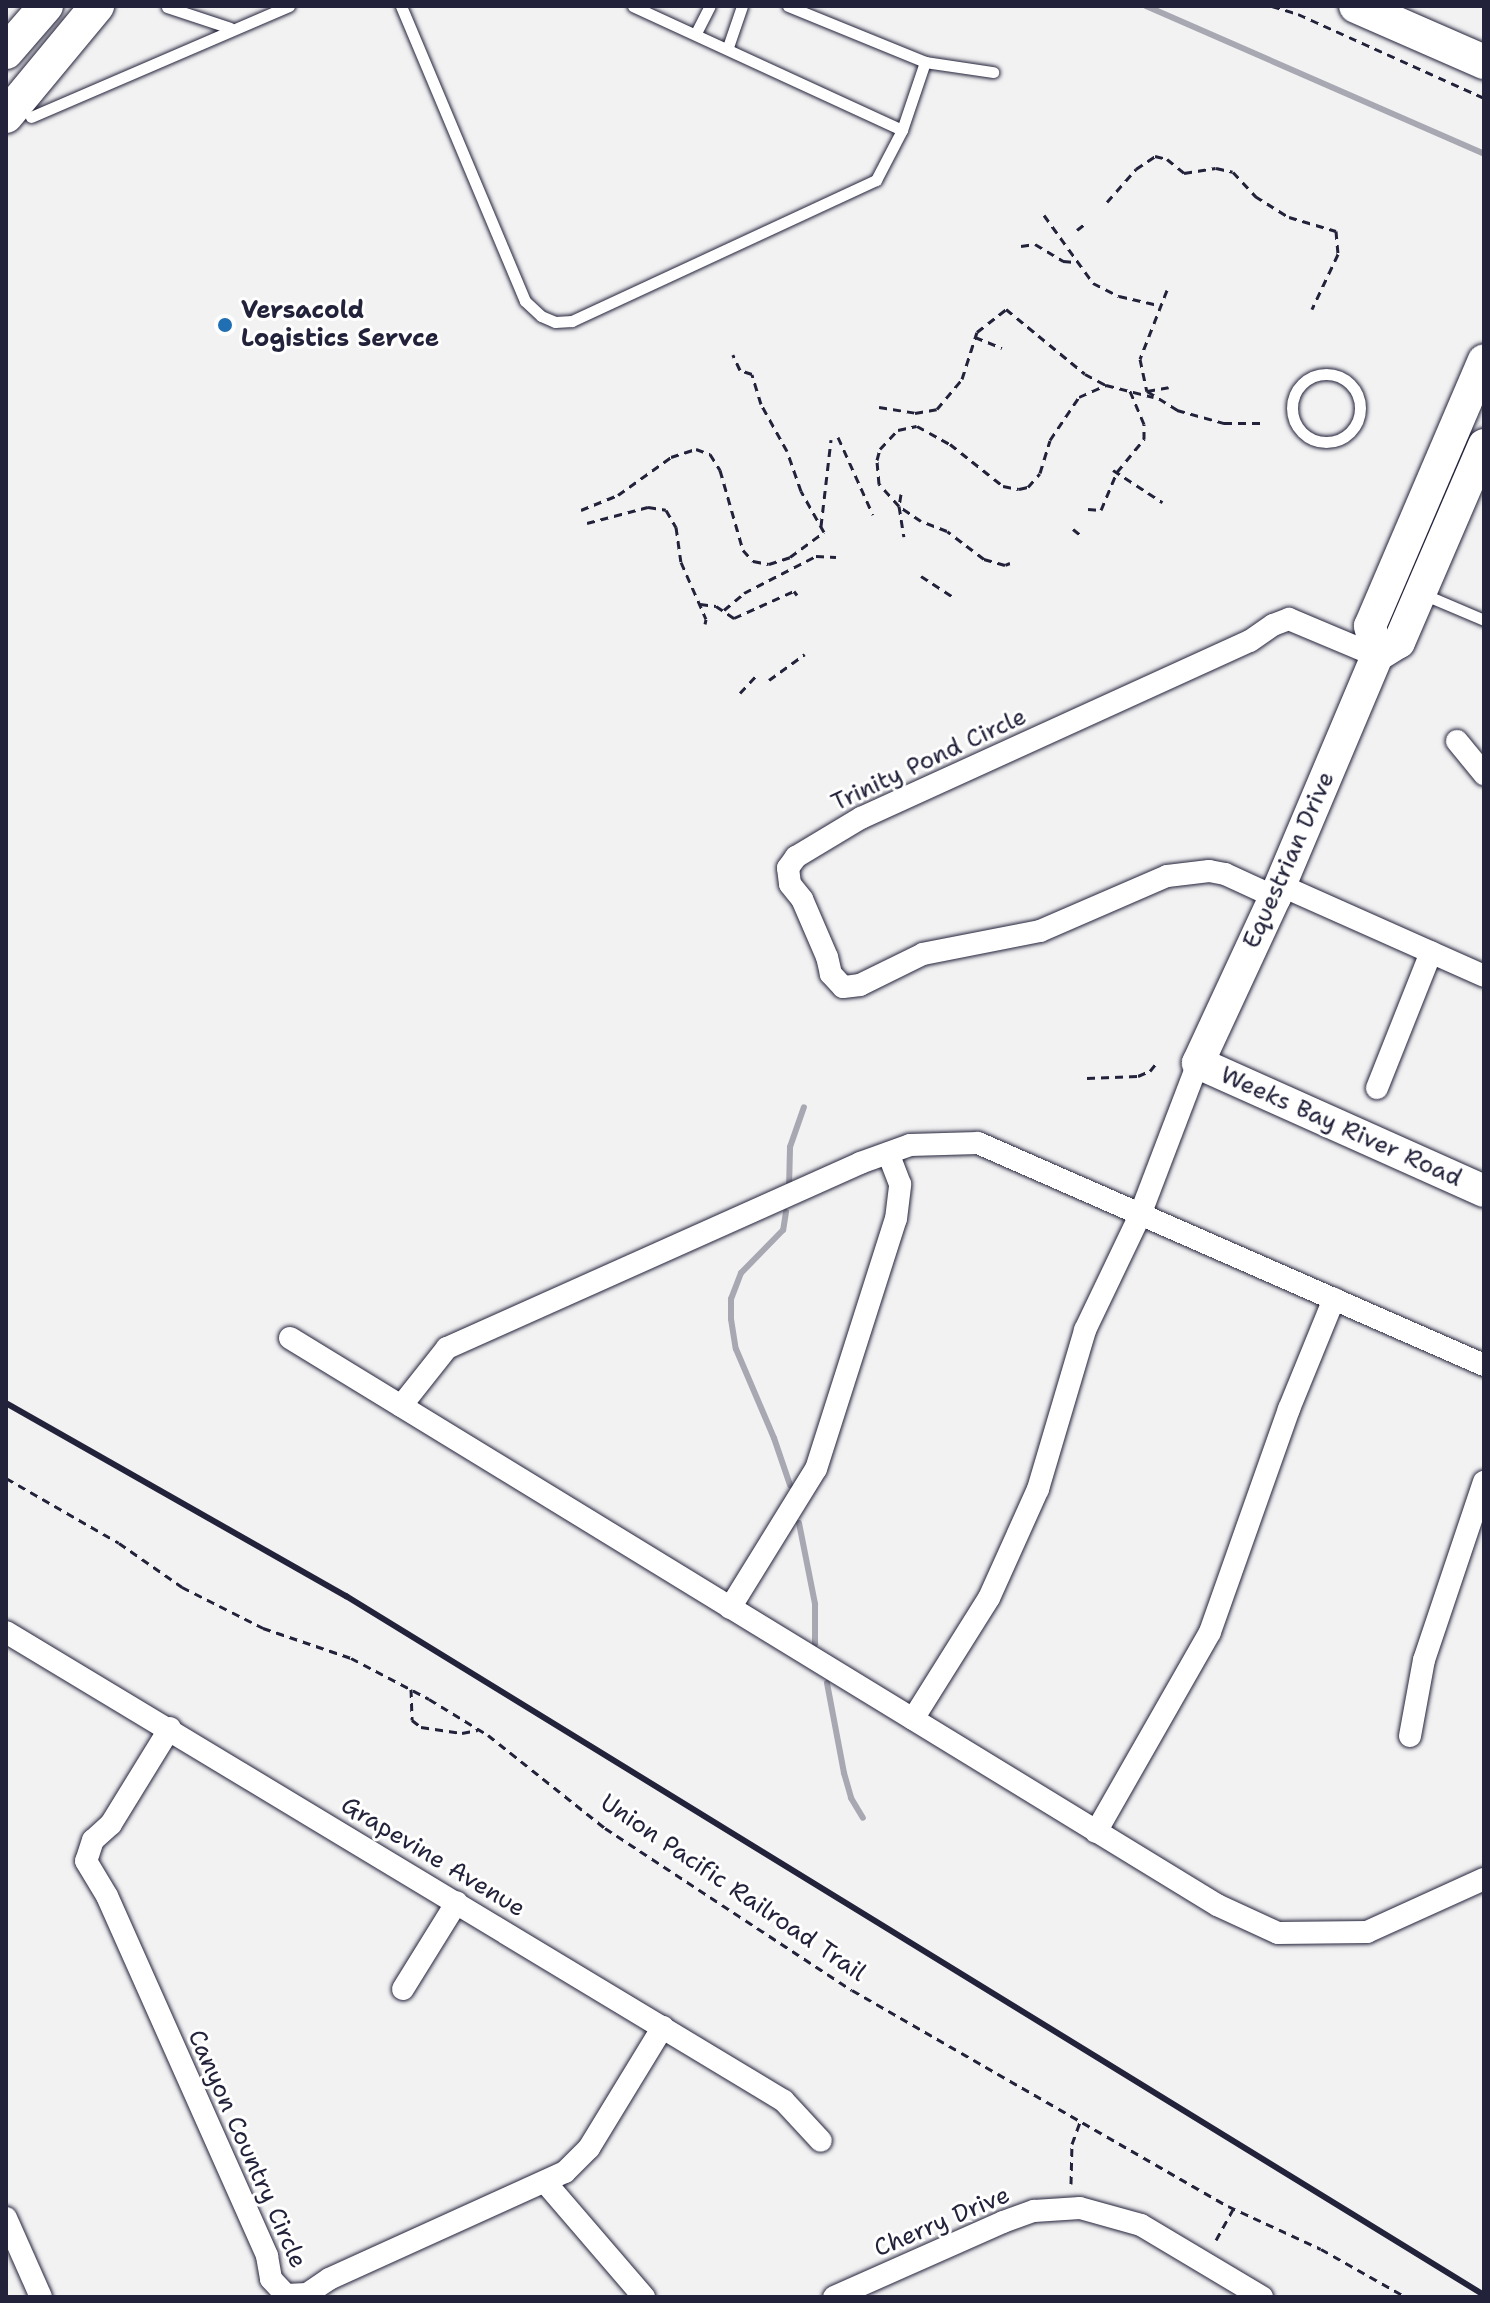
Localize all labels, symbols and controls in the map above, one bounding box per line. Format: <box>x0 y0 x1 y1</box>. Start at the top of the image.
place label: Versacold Logistics Servce <box>241 297 439 353</box>
marker: Versacold Logistics Servce <box>216 316 234 334</box>
street label: Trinity Pond Circle <box>827 702 1031 818</box>
street label: Equestrian Drive <box>1237 767 1341 953</box>
street label: Weeks Bay River Road <box>1216 1061 1466 1193</box>
street label: Union Pacific Railroad Trail <box>595 1788 871 1988</box>
street label: Grapevine Avenue <box>336 1791 530 1923</box>
street label: Canyon Country Circle <box>181 2025 313 2273</box>
street label: Cherry Drive <box>870 2181 1014 2263</box>

